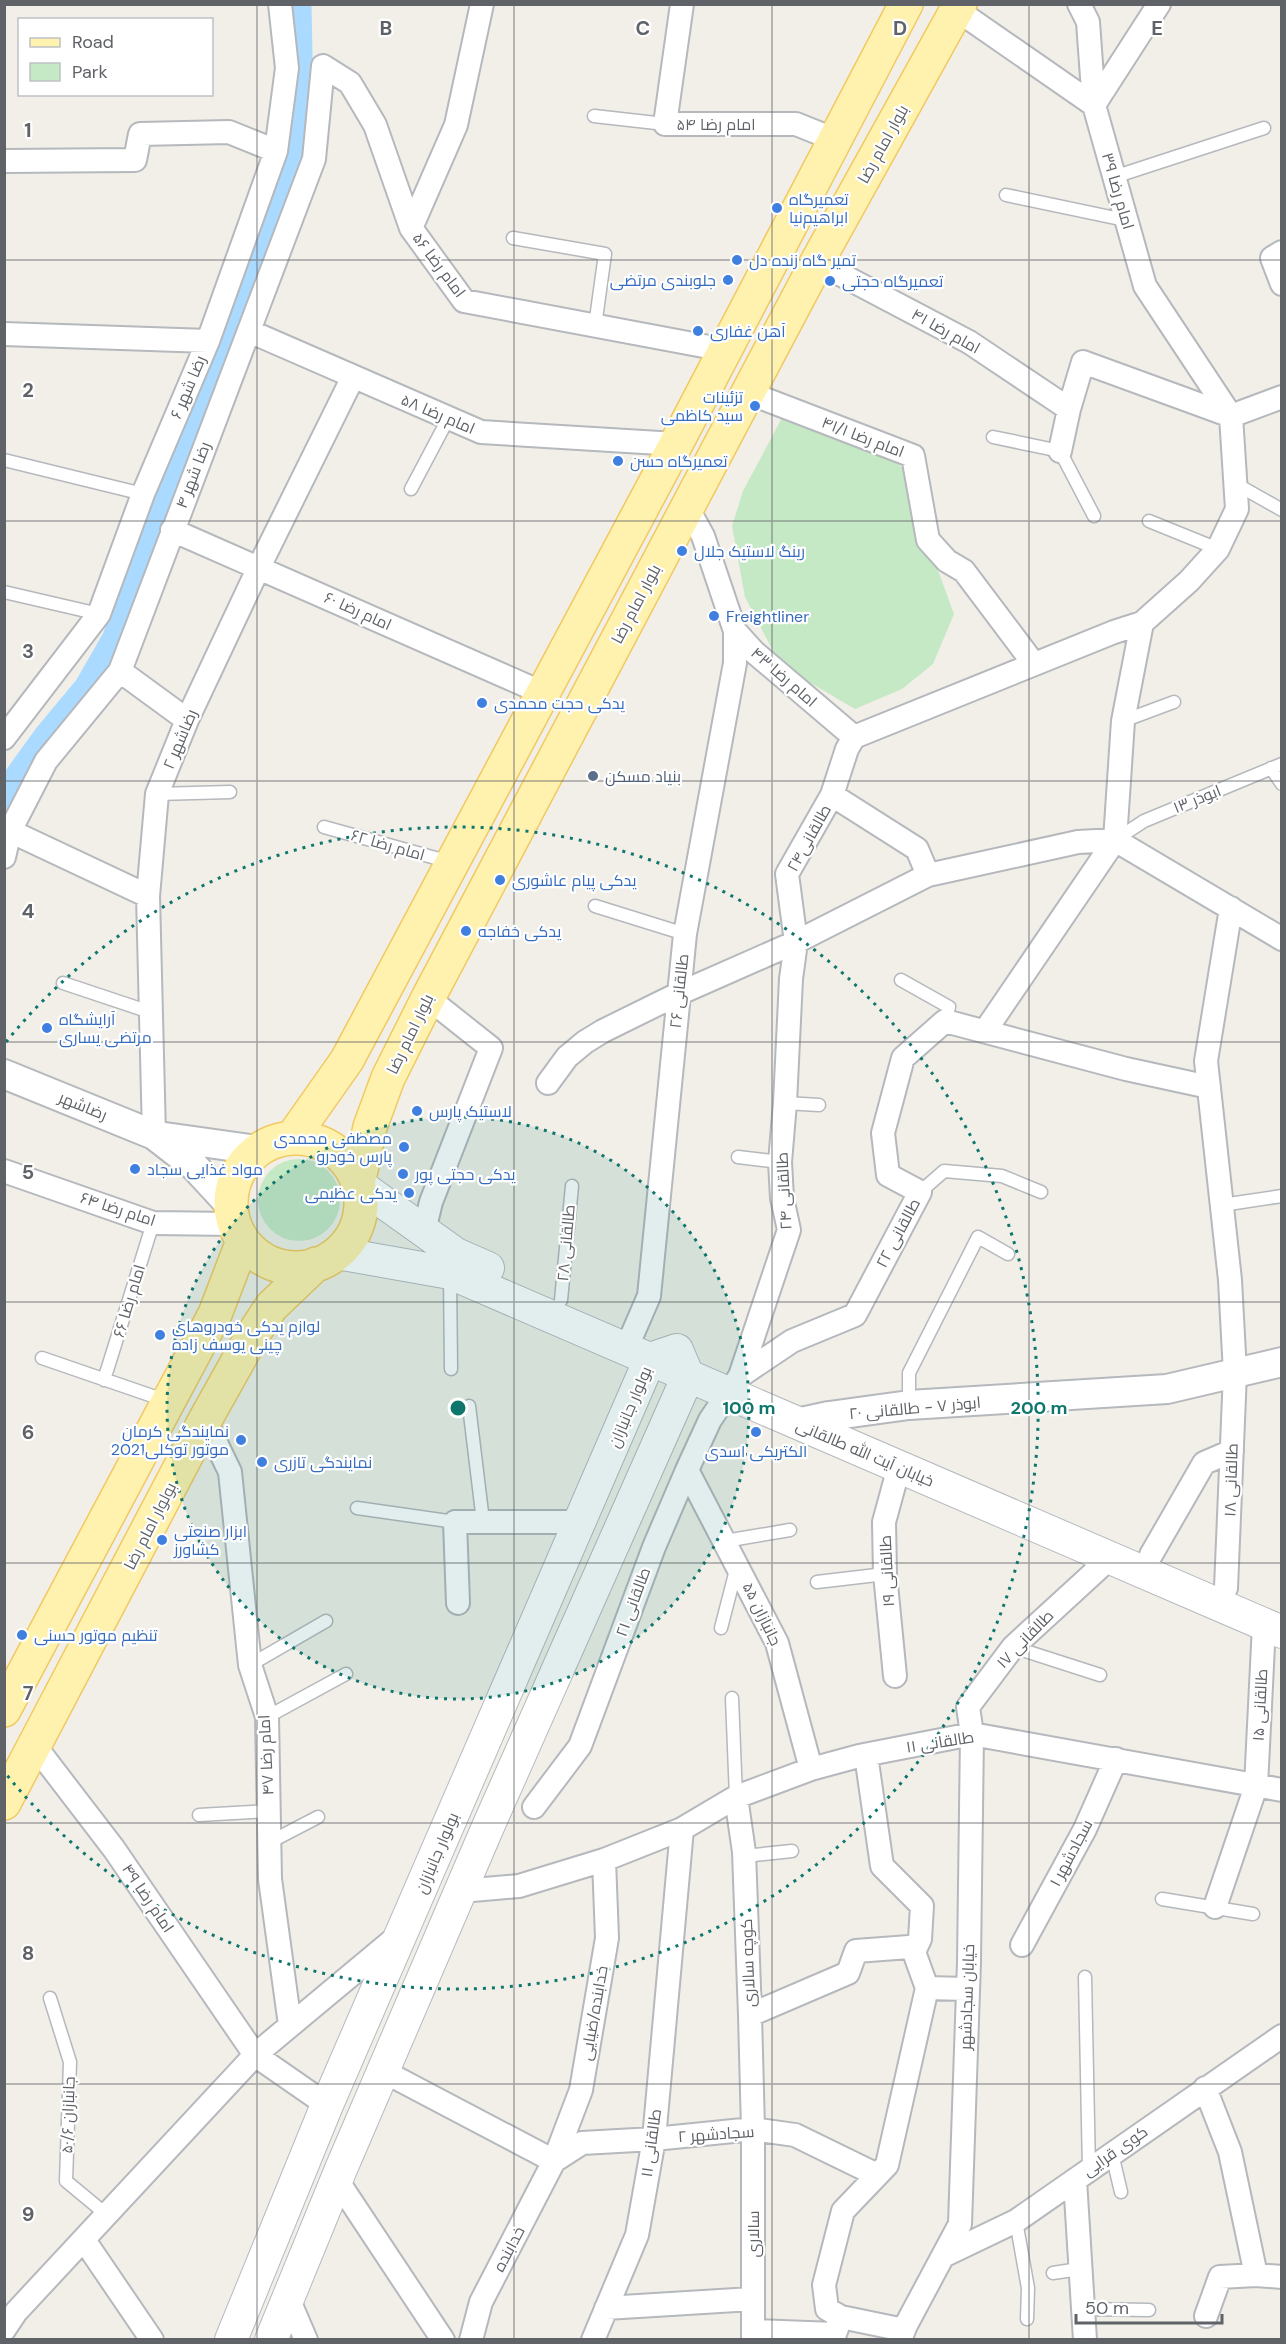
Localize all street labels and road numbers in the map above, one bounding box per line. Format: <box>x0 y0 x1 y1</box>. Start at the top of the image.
street label: بلوار امام رضا <box>853 101 914 188</box>
street label: امام رضا ۵۴ <box>676 114 756 136</box>
street label: امام رضا ۳۹ <box>1096 150 1139 232</box>
street label: امام رضا ۵۶ <box>407 228 470 302</box>
street label: امام رضا ۴۱ <box>907 304 984 359</box>
street label: رضا شهر ۶ <box>165 352 211 422</box>
street label: امام رضا ۵۸ <box>397 389 478 440</box>
street label: امام رضا ۴۱/۱ <box>818 412 907 463</box>
street label: رضا شهر ۴ <box>171 439 215 511</box>
street label: بلوار امام رضا <box>606 561 667 648</box>
street label: امام رضا ۶۰ <box>321 587 395 636</box>
street label: امام رضا ۴۳ <box>746 642 822 712</box>
street label: رضاشهر ۲ <box>158 706 202 772</box>
street label: ابوذر ۱۳ <box>1170 780 1224 818</box>
street label: طالقانی۲۴ <box>782 801 836 875</box>
street label: امام رضا ۶۲ <box>348 824 427 867</box>
street label: طالقانی ۲۶ <box>665 953 693 1029</box>
street label: بلوار امام رضا <box>382 990 439 1078</box>
street label: رضاشهر <box>55 1086 110 1125</box>
street label: طالقانی ۲۴ <box>771 1152 797 1230</box>
street label: امام رضا ۶۴ <box>77 1187 158 1232</box>
street label: طالقانی ۲۲ <box>871 1195 925 1271</box>
street label: طالقانی ۲۸ <box>552 1204 580 1282</box>
street label: امام رضا ۶۶ <box>108 1262 151 1340</box>
street label: بولوار جانبازان <box>603 1363 657 1451</box>
street label: ابوذر ۷ - طالقانی ۲۰ <box>848 1392 982 1424</box>
street label: خیابان آیت الله طالقانی <box>793 1414 937 1492</box>
street label: طالقانی ۱۸ <box>1219 1443 1243 1517</box>
street label: بولوار امام رضا <box>119 1479 182 1574</box>
street label: طالقانی ۱۹ <box>875 1535 899 1607</box>
street label: طالقانی ۲۱ <box>611 1565 655 1639</box>
street label: جانبازان ۵۵ <box>738 1579 786 1649</box>
street label: طالقانی ۱۷ <box>992 1605 1058 1673</box>
street label: طالقانی ۱۵ <box>1248 1668 1272 1742</box>
street label: امام رضا ۴۷ <box>253 1714 280 1796</box>
street label: طالقانی ۱۱ <box>905 1726 975 1758</box>
street label: بولوار جانبازان <box>410 1809 464 1897</box>
street label: سجادشهر ۱ <box>1045 1816 1097 1890</box>
street label: امام رضا ۴۹ <box>116 1859 179 1937</box>
street label: کوچه سالاری <box>736 1918 761 2008</box>
street label: خیابان سجادشهر <box>955 1944 979 2051</box>
street label: خدابنده/ضیایی <box>575 1964 613 2062</box>
street label: جانبازان ۵۰/۶ <box>56 2076 80 2154</box>
street label: طالقانی ۱۱ <box>636 2108 666 2178</box>
street label: سجادشهر ۲ <box>677 2121 755 2147</box>
street label: کوی قرایی <box>1078 2121 1152 2181</box>
street label: سالاری <box>743 2211 764 2257</box>
street label: خدابنده <box>488 2223 530 2275</box>

